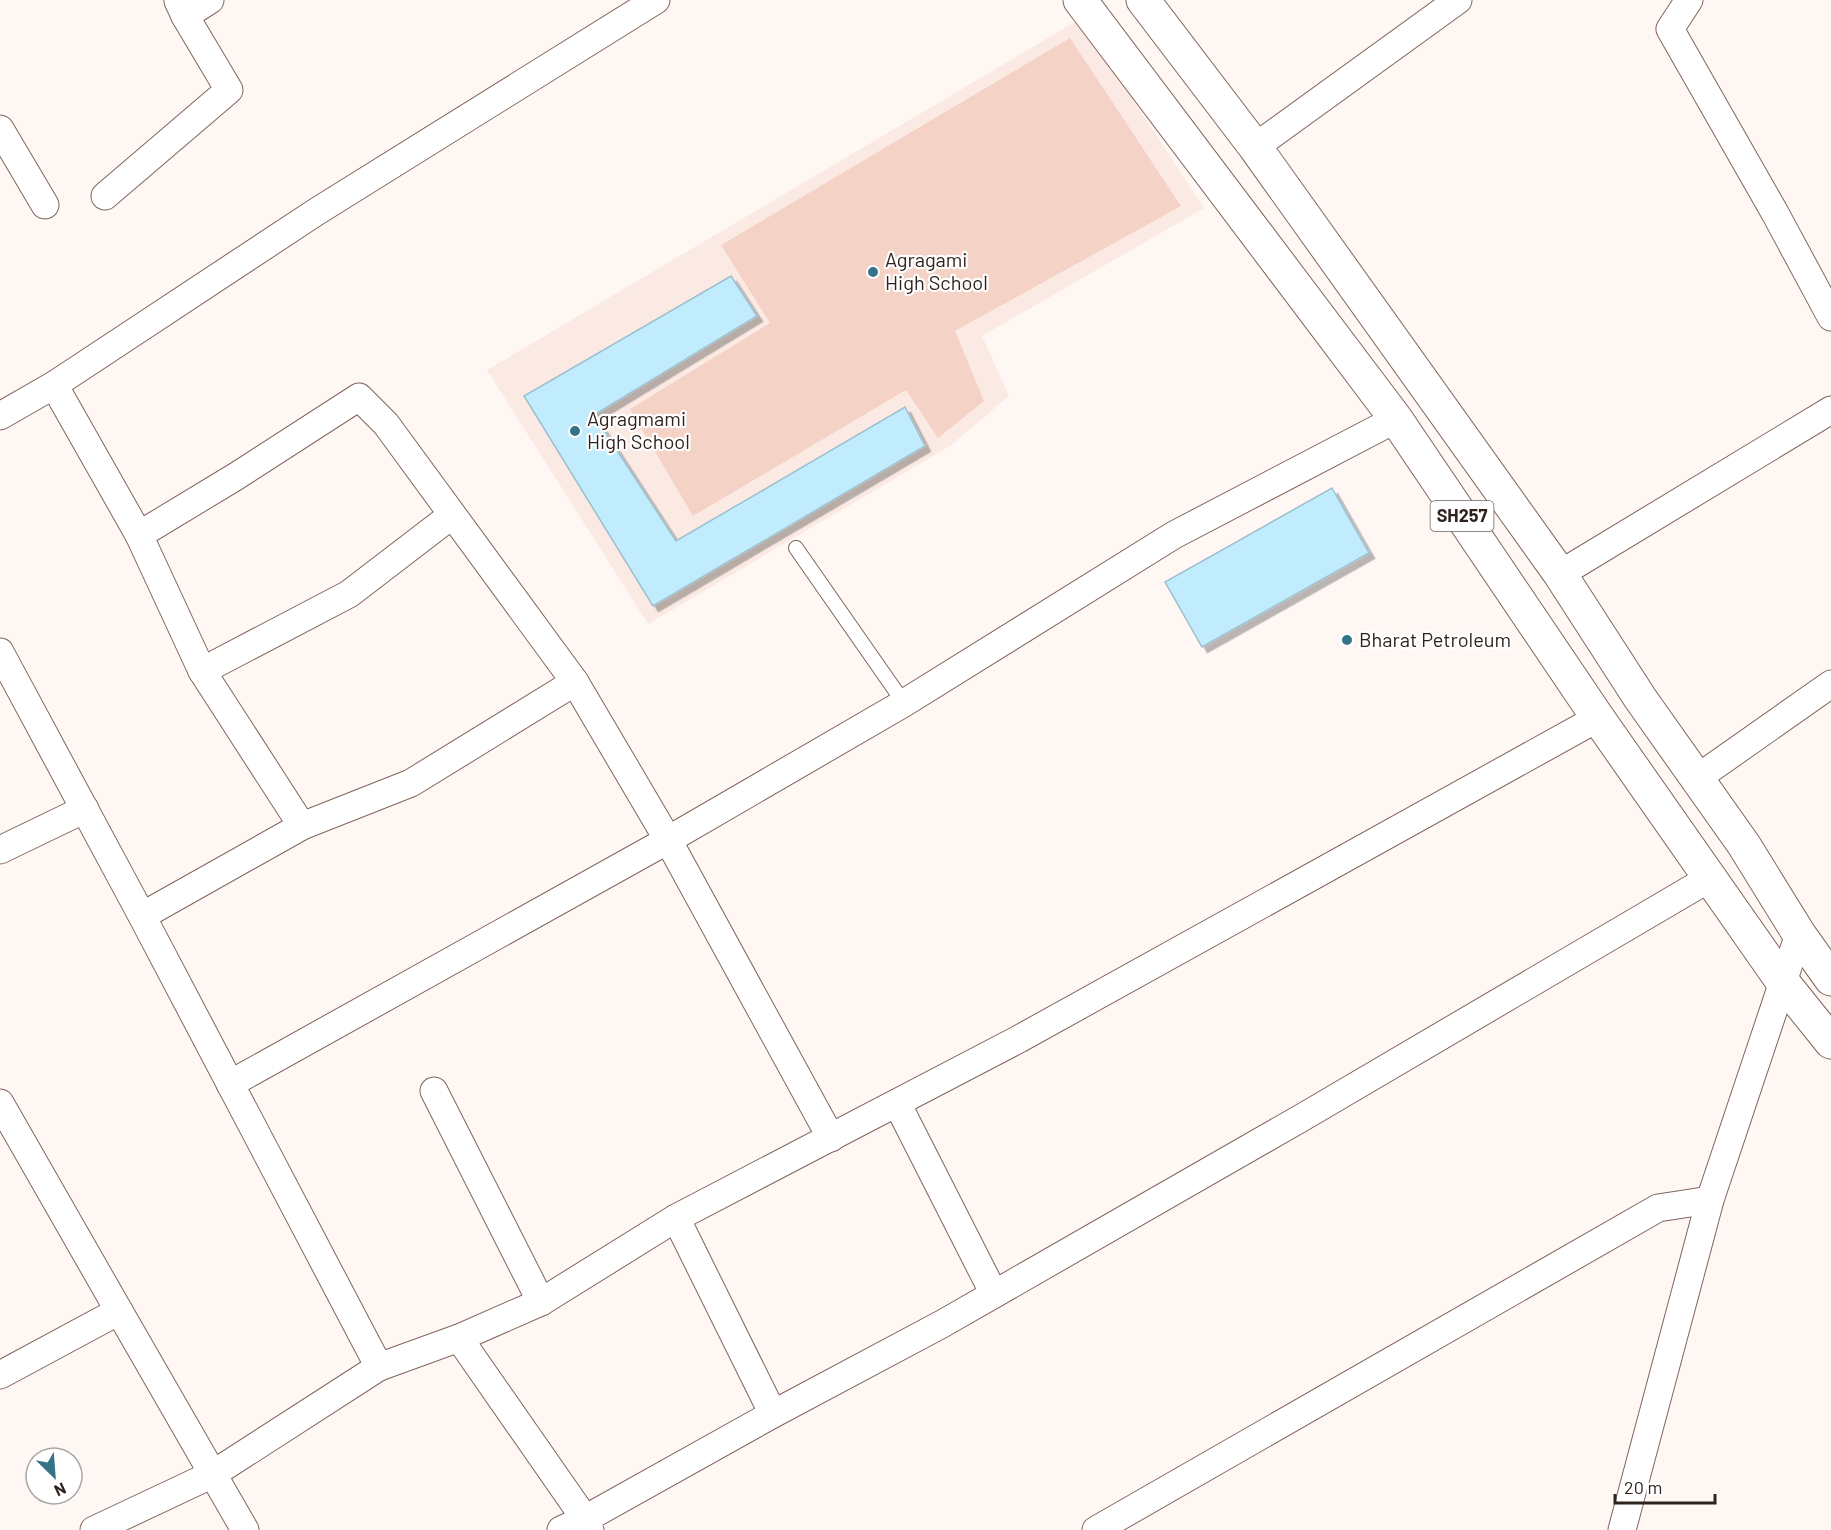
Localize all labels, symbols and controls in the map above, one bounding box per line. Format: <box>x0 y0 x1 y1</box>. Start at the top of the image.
place label: Agragami High School <box>885 247 988 294</box>
marker: Agragami High School <box>866 265 880 279</box>
place label: Agragmami High School <box>587 406 690 453</box>
marker: Agragmami High School <box>568 424 582 438</box>
road number: SH257 <box>1430 501 1494 531</box>
place label: Bharat Petroleum <box>1359 627 1511 651</box>
marker: Bharat Petroleum <box>1340 633 1354 647</box>
north arrow <box>24 1446 84 1506</box>
scale bar <box>1615 1467 1716 1505</box>
text: 20 m <box>1624 1476 1662 1498</box>
text: N <box>52 1479 69 1501</box>

